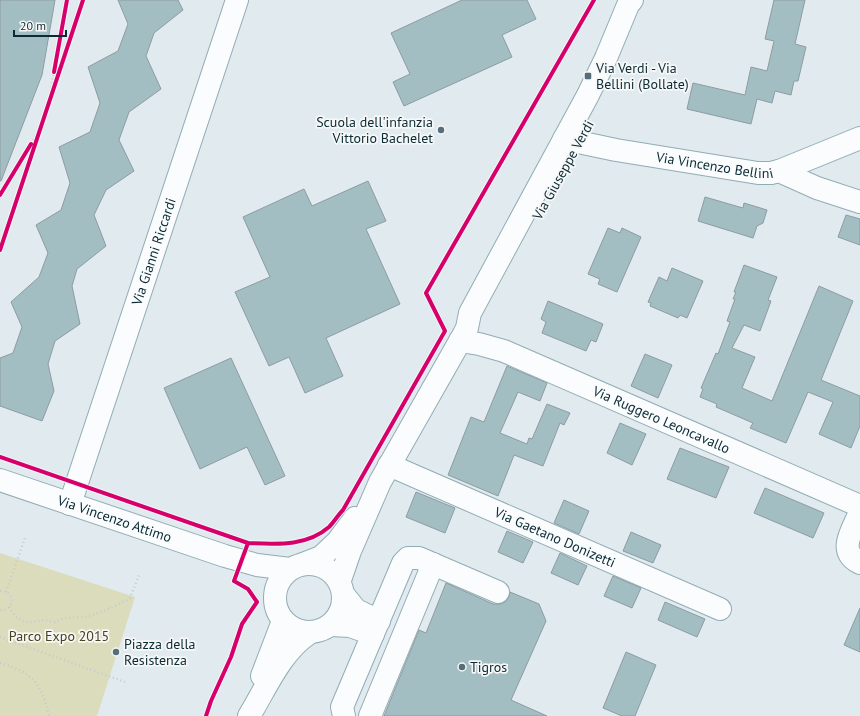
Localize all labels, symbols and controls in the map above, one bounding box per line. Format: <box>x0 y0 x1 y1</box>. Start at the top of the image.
scale bar <box>14 12 66 38</box>
text: 20 m <box>20 18 46 33</box>
place label: Via Verdi - Via Bellini (Bollate) <box>595 59 689 93</box>
marker: Via Verdi - Via Bellini (Bollate) <box>583 71 593 81</box>
place label: Scuola dell'infanzia Vittorio Bachelet <box>316 113 433 147</box>
street label: Via Giuseppe Verdi <box>528 117 598 224</box>
marker: Scuola dell'infanzia Vittorio Bachelet <box>436 125 446 135</box>
street label: Via Vincenzo Bellini <box>654 147 775 182</box>
street label: Via Gianni Riccardi <box>127 195 180 308</box>
street label: Via Ruggero Leoncavallo <box>589 381 733 457</box>
street label: Via Vincenzo Attimo <box>54 491 174 546</box>
street label: Via Gaetano Donizetti <box>491 503 618 571</box>
park label: Parco Expo 2015 <box>9 627 109 645</box>
place label: Piazza della Resistenza <box>124 635 196 669</box>
marker: Piazza della Resistenza <box>111 647 121 657</box>
place label: Tigros <box>470 658 507 676</box>
marker: Tigros <box>457 662 467 672</box>

